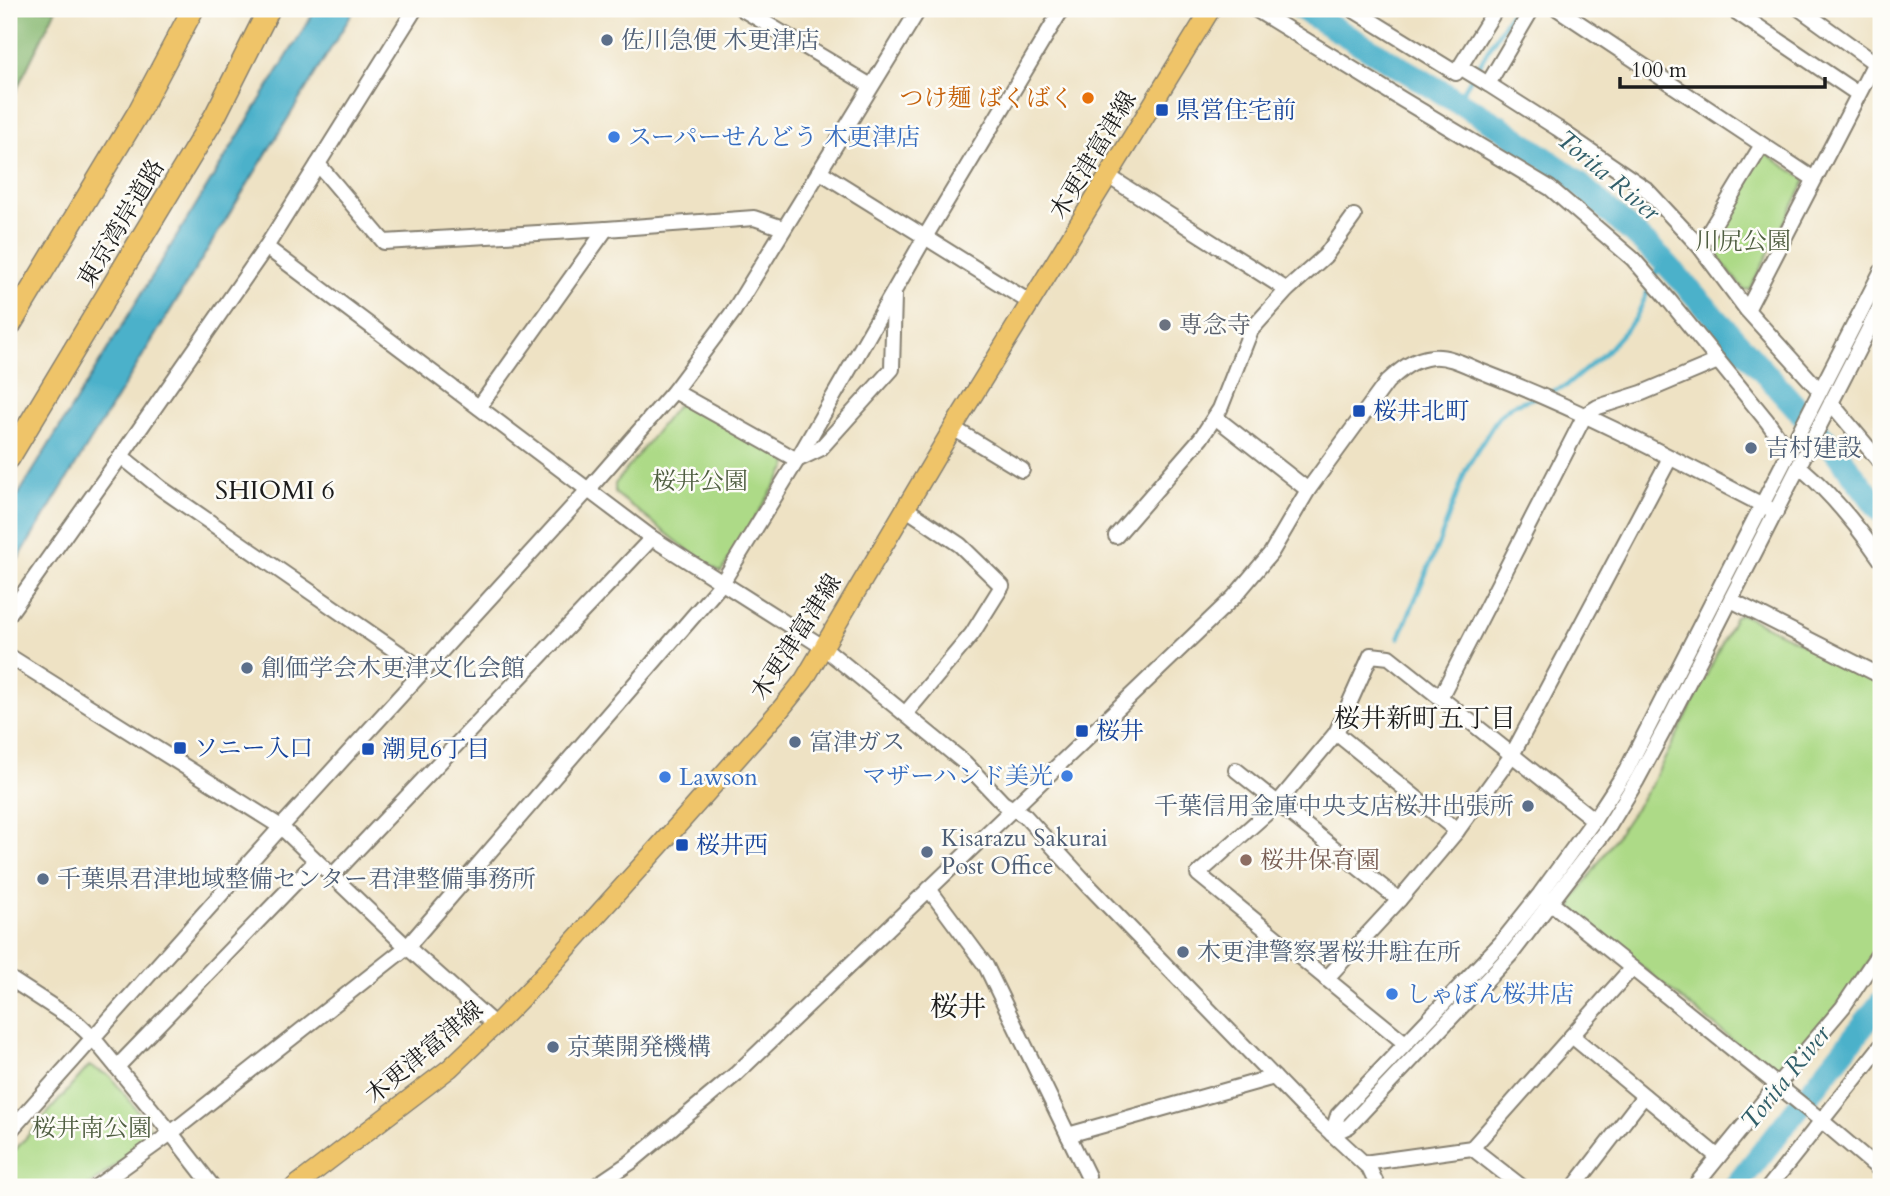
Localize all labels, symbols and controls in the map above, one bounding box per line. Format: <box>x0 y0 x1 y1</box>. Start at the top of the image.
place label: 佐川急便 木更津店 <box>621 24 819 57</box>
marker: 佐川急便 木更津店 <box>599 32 615 48</box>
scale bar <box>1620 46 1825 90</box>
text: 100 m <box>1631 56 1687 85</box>
place label: つけ麺 ばくばく <box>900 82 1074 115</box>
street label: 木更津富津線 <box>1042 85 1145 225</box>
marker: つけ麺 ばくばく <box>1080 90 1096 106</box>
place label: 県営住宅前 <box>1176 94 1296 127</box>
marker: 県営住宅前 <box>1154 102 1170 118</box>
place label: スーパーせんどう 木更津店 <box>628 121 920 154</box>
water label: Torita River <box>1550 122 1669 230</box>
marker: スーパーせんどう 木更津店 <box>606 129 622 145</box>
street label: 東京湾岸道路 <box>70 153 173 293</box>
park label: 川尻公園 <box>1695 225 1791 258</box>
place label: 専念寺 <box>1179 309 1251 342</box>
marker: 専念寺 <box>1157 317 1173 333</box>
place label: 桜井北町 <box>1373 395 1469 428</box>
marker: 桜井北町 <box>1351 403 1367 419</box>
place label: 吉村建設 <box>1765 432 1861 465</box>
marker: 吉村建設 <box>1743 440 1759 456</box>
park label: 桜井公園 <box>652 465 748 498</box>
district label: SHIOMI 6 <box>215 473 335 508</box>
street label: 木更津富津線 <box>743 568 849 707</box>
place label: 創価学会木更津文化会館 <box>261 652 525 685</box>
marker: 創価学会木更津文化会館 <box>239 660 255 676</box>
district label: 桜井新町五丁目 <box>1334 701 1516 736</box>
place label: 桜井 <box>1096 715 1144 748</box>
marker: 桜井 <box>1074 723 1090 739</box>
place label: 富津ガス <box>809 726 905 759</box>
place label: ソニー入口 <box>194 732 314 765</box>
place label: 潮見6丁目 <box>382 733 490 766</box>
marker: 富津ガス <box>787 734 803 750</box>
marker: ソニー入口 <box>172 740 188 756</box>
marker: 潮見6丁目 <box>360 741 376 757</box>
place label: マザーハンド美光 <box>862 760 1053 793</box>
place label: Lawson <box>679 761 758 794</box>
marker: マザーハンド美光 <box>1059 768 1075 784</box>
marker: Lawson <box>657 769 673 785</box>
place label: 千葉信用金庫中央支店桜井出張所 <box>1154 790 1514 823</box>
marker: 千葉信用金庫中央支店桜井出張所 <box>1520 798 1536 814</box>
place label: Kisarazu Sakurai Post Office <box>941 822 1108 883</box>
place label: 桜井西 <box>696 829 768 862</box>
marker: 桜井西 <box>674 837 690 853</box>
marker: Kisarazu Sakurai Post Office <box>919 844 935 860</box>
place label: 桜井保育園 <box>1260 844 1380 877</box>
marker: 桜井保育園 <box>1238 852 1254 868</box>
place label: 千葉県君津地域整備センター君津整備事務所 <box>57 863 536 896</box>
marker: 千葉県君津地域整備センター君津整備事務所 <box>35 871 51 887</box>
place label: 木更津警察署桜井駐在所 <box>1197 936 1461 969</box>
marker: 木更津警察署桜井駐在所 <box>1175 944 1191 960</box>
place label: しゃぼん桜井店 <box>1406 978 1574 1011</box>
marker: しゃぼん桜井店 <box>1384 986 1400 1002</box>
district label: 桜井 <box>930 988 986 1026</box>
street label: 木更津富津線 <box>359 993 490 1111</box>
water label: Torita River <box>1732 1017 1839 1137</box>
place label: 京葉開発機構 <box>567 1031 711 1064</box>
marker: 京葉開発機構 <box>545 1039 561 1055</box>
park label: 桜井南公園 <box>32 1112 152 1145</box>

